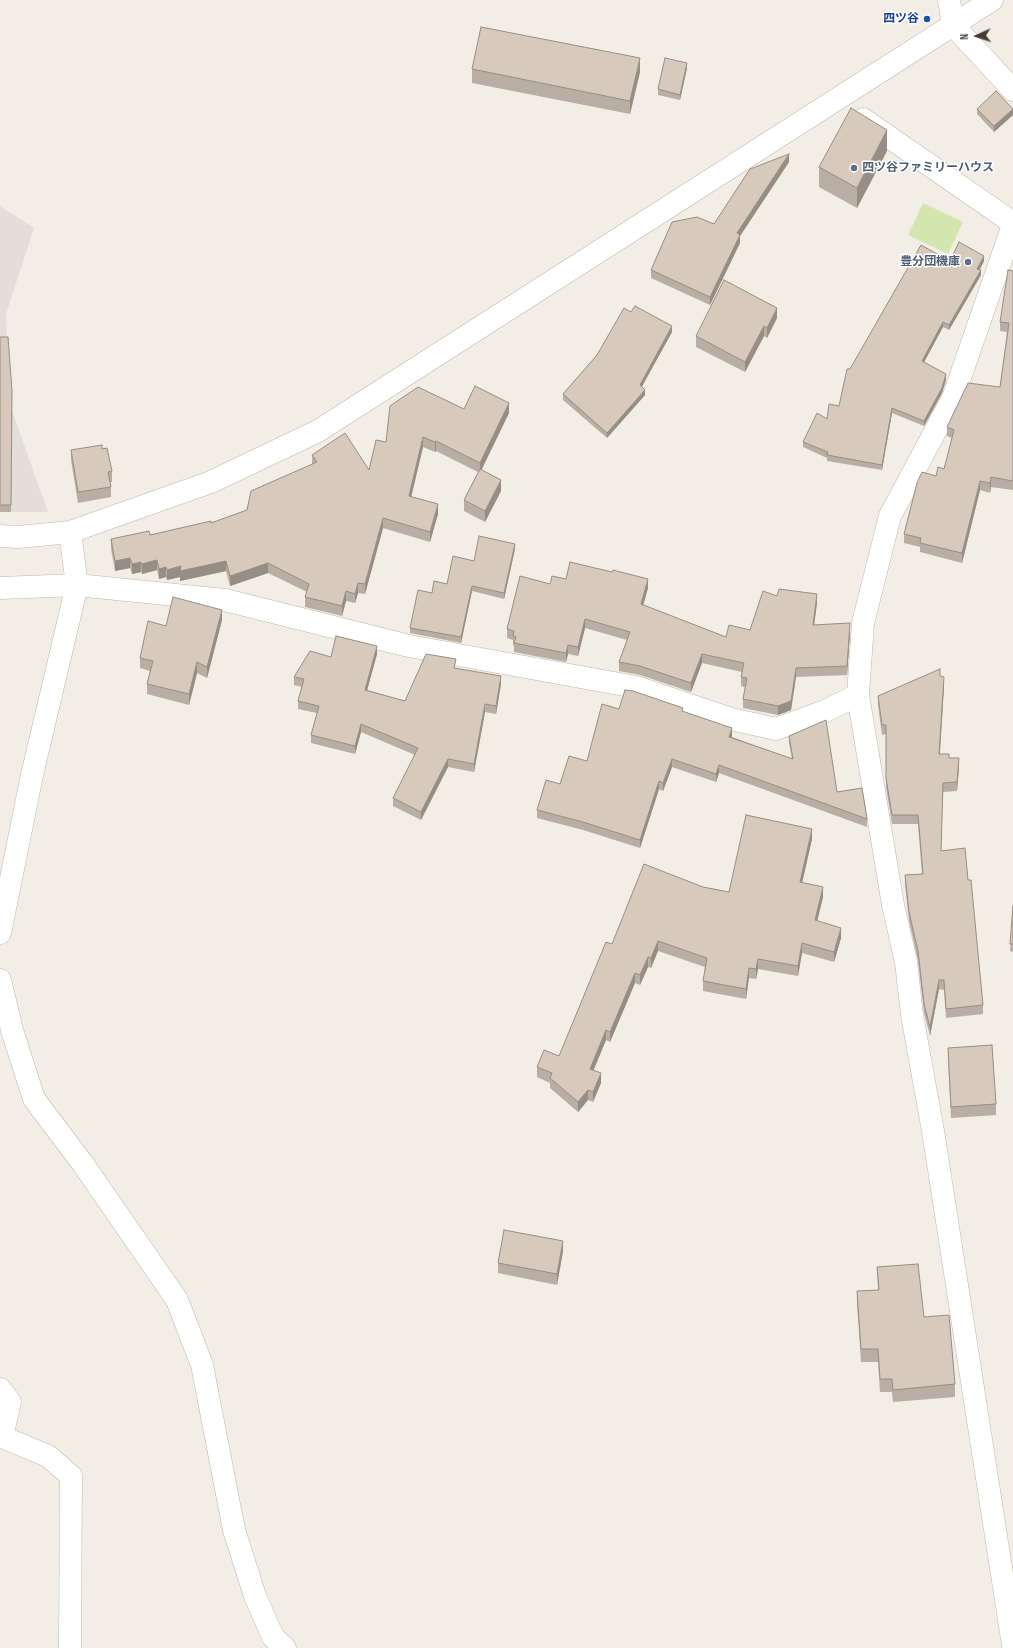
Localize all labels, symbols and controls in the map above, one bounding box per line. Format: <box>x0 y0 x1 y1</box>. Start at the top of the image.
place label: 四ツ谷 <box>883 12 919 26</box>
marker: 四ツ谷 <box>922 14 932 24</box>
north arrow <box>957 16 997 56</box>
text: N <box>958 33 971 40</box>
place label: 四ツ谷ファミリーハウス <box>862 161 994 175</box>
marker: 四ツ谷ファミリーハウス <box>849 163 859 173</box>
place label: 豊分団機庫 <box>900 255 960 269</box>
marker: 豊分団機庫 <box>963 257 973 267</box>

